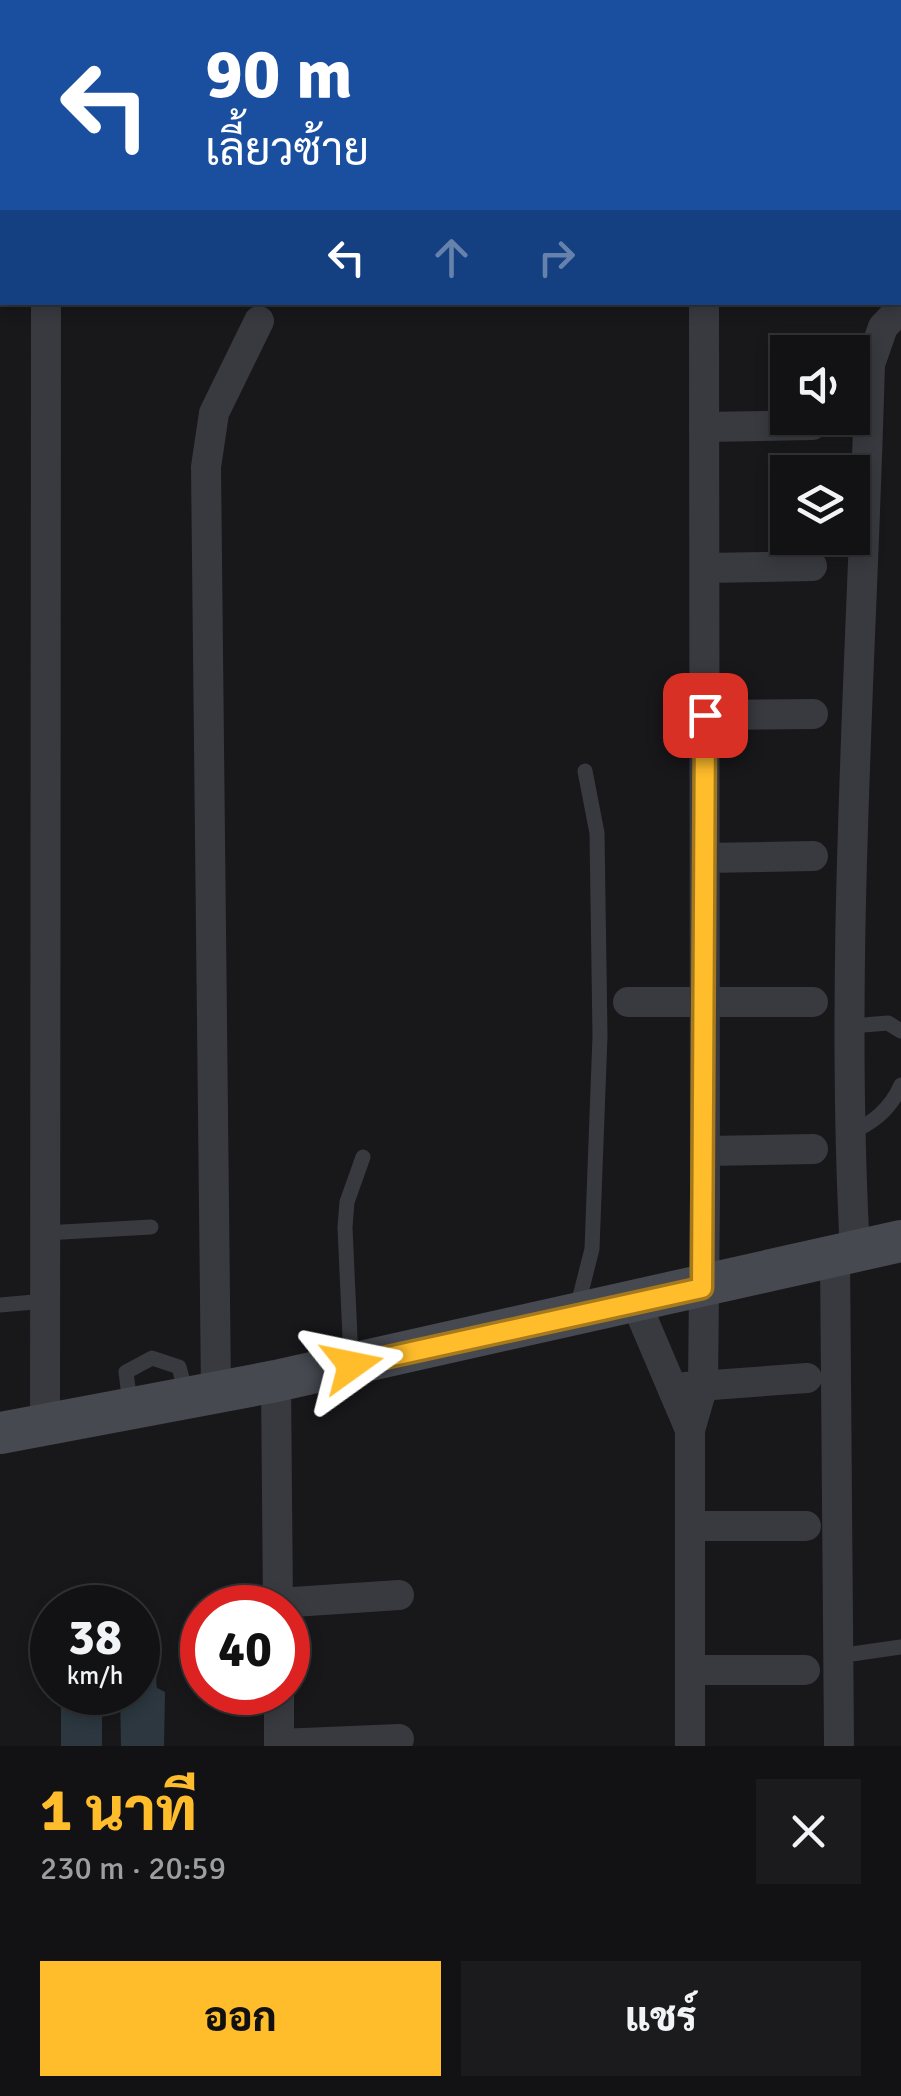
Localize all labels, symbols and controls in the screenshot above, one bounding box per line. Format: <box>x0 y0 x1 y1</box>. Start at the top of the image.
text: 90 m <box>205 31 353 117</box>
icon: left <box>40 40 170 170</box>
text: เลี้ยวซ้าย <box>205 123 369 178</box>
icon: left <box>319 230 374 285</box>
icon: ahead <box>424 230 479 285</box>
icon: right <box>529 230 584 285</box>
map controls <box>770 335 870 555</box>
button: sound <box>770 335 870 435</box>
button: layers <box>770 455 870 555</box>
pin <box>663 673 748 758</box>
icon: arrive <box>678 688 733 743</box>
position arrow <box>300 1313 404 1417</box>
speed limit sign: 40 <box>180 1585 310 1715</box>
text: 38 <box>68 1607 122 1669</box>
text: km/h <box>67 1660 123 1691</box>
text: 1 นาที <box>40 1774 197 1848</box>
button: close <box>756 1779 861 1884</box>
text: 230 m · 20:59 <box>40 1849 226 1888</box>
button: ออก <box>40 1961 441 2076</box>
button: แชร์ <box>461 1961 861 2076</box>

